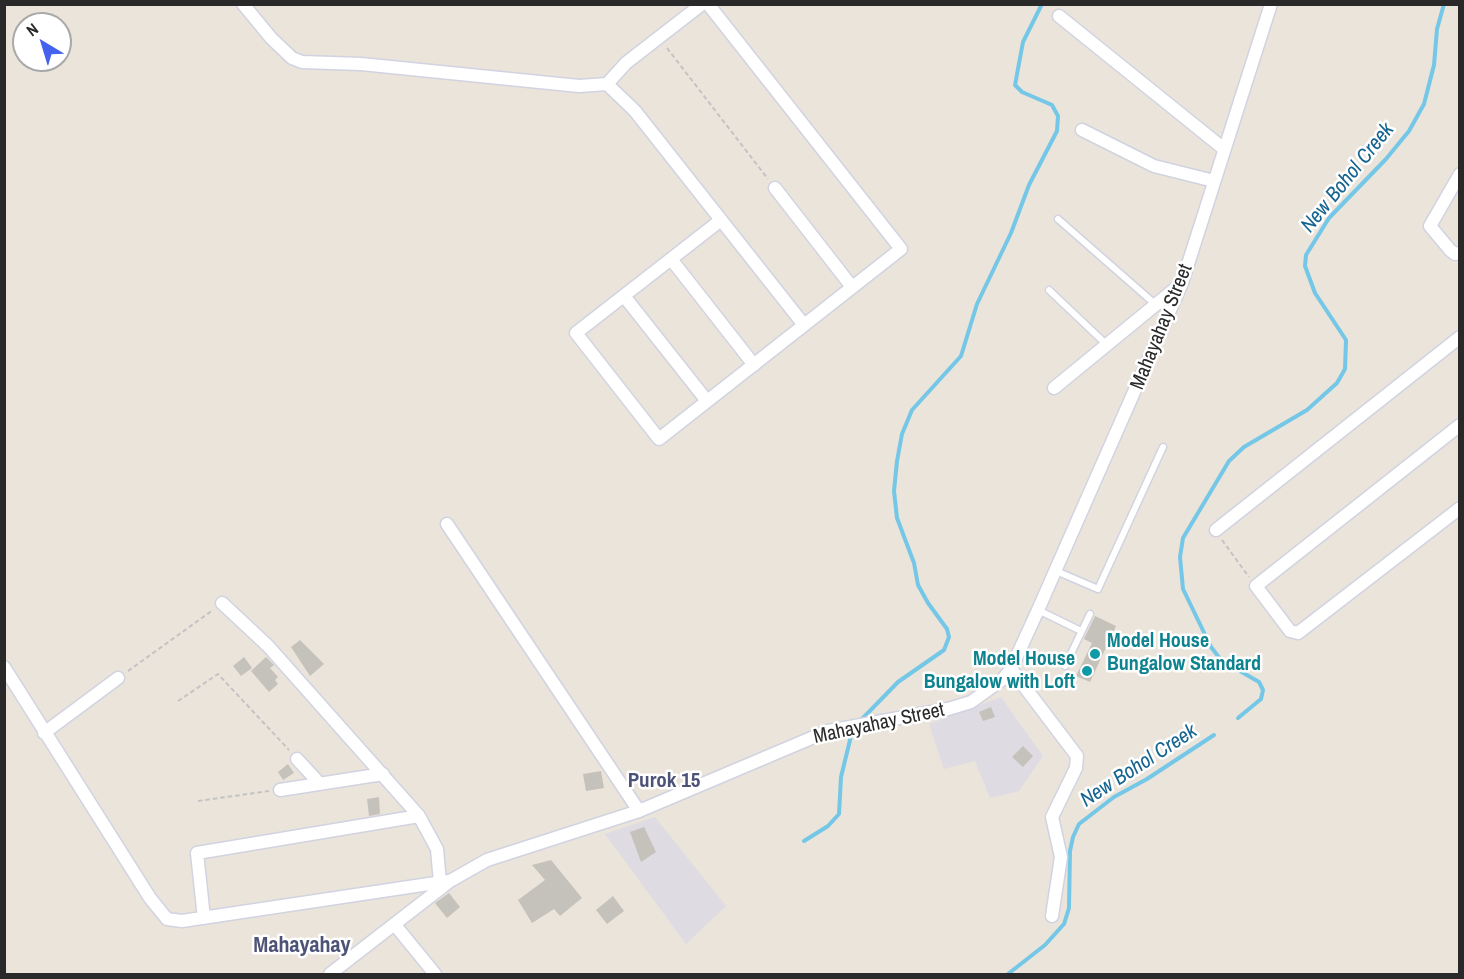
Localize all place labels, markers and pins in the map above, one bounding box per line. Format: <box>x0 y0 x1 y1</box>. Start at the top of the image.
place label: Model House Bungalow Standard <box>1107 630 1261 677</box>
marker: Model House Bungalow Standard <box>1088 647 1102 661</box>
place label: Model House Bungalow with Loft <box>924 648 1075 695</box>
marker: Model House Bungalow with Loft <box>1080 664 1094 678</box>

